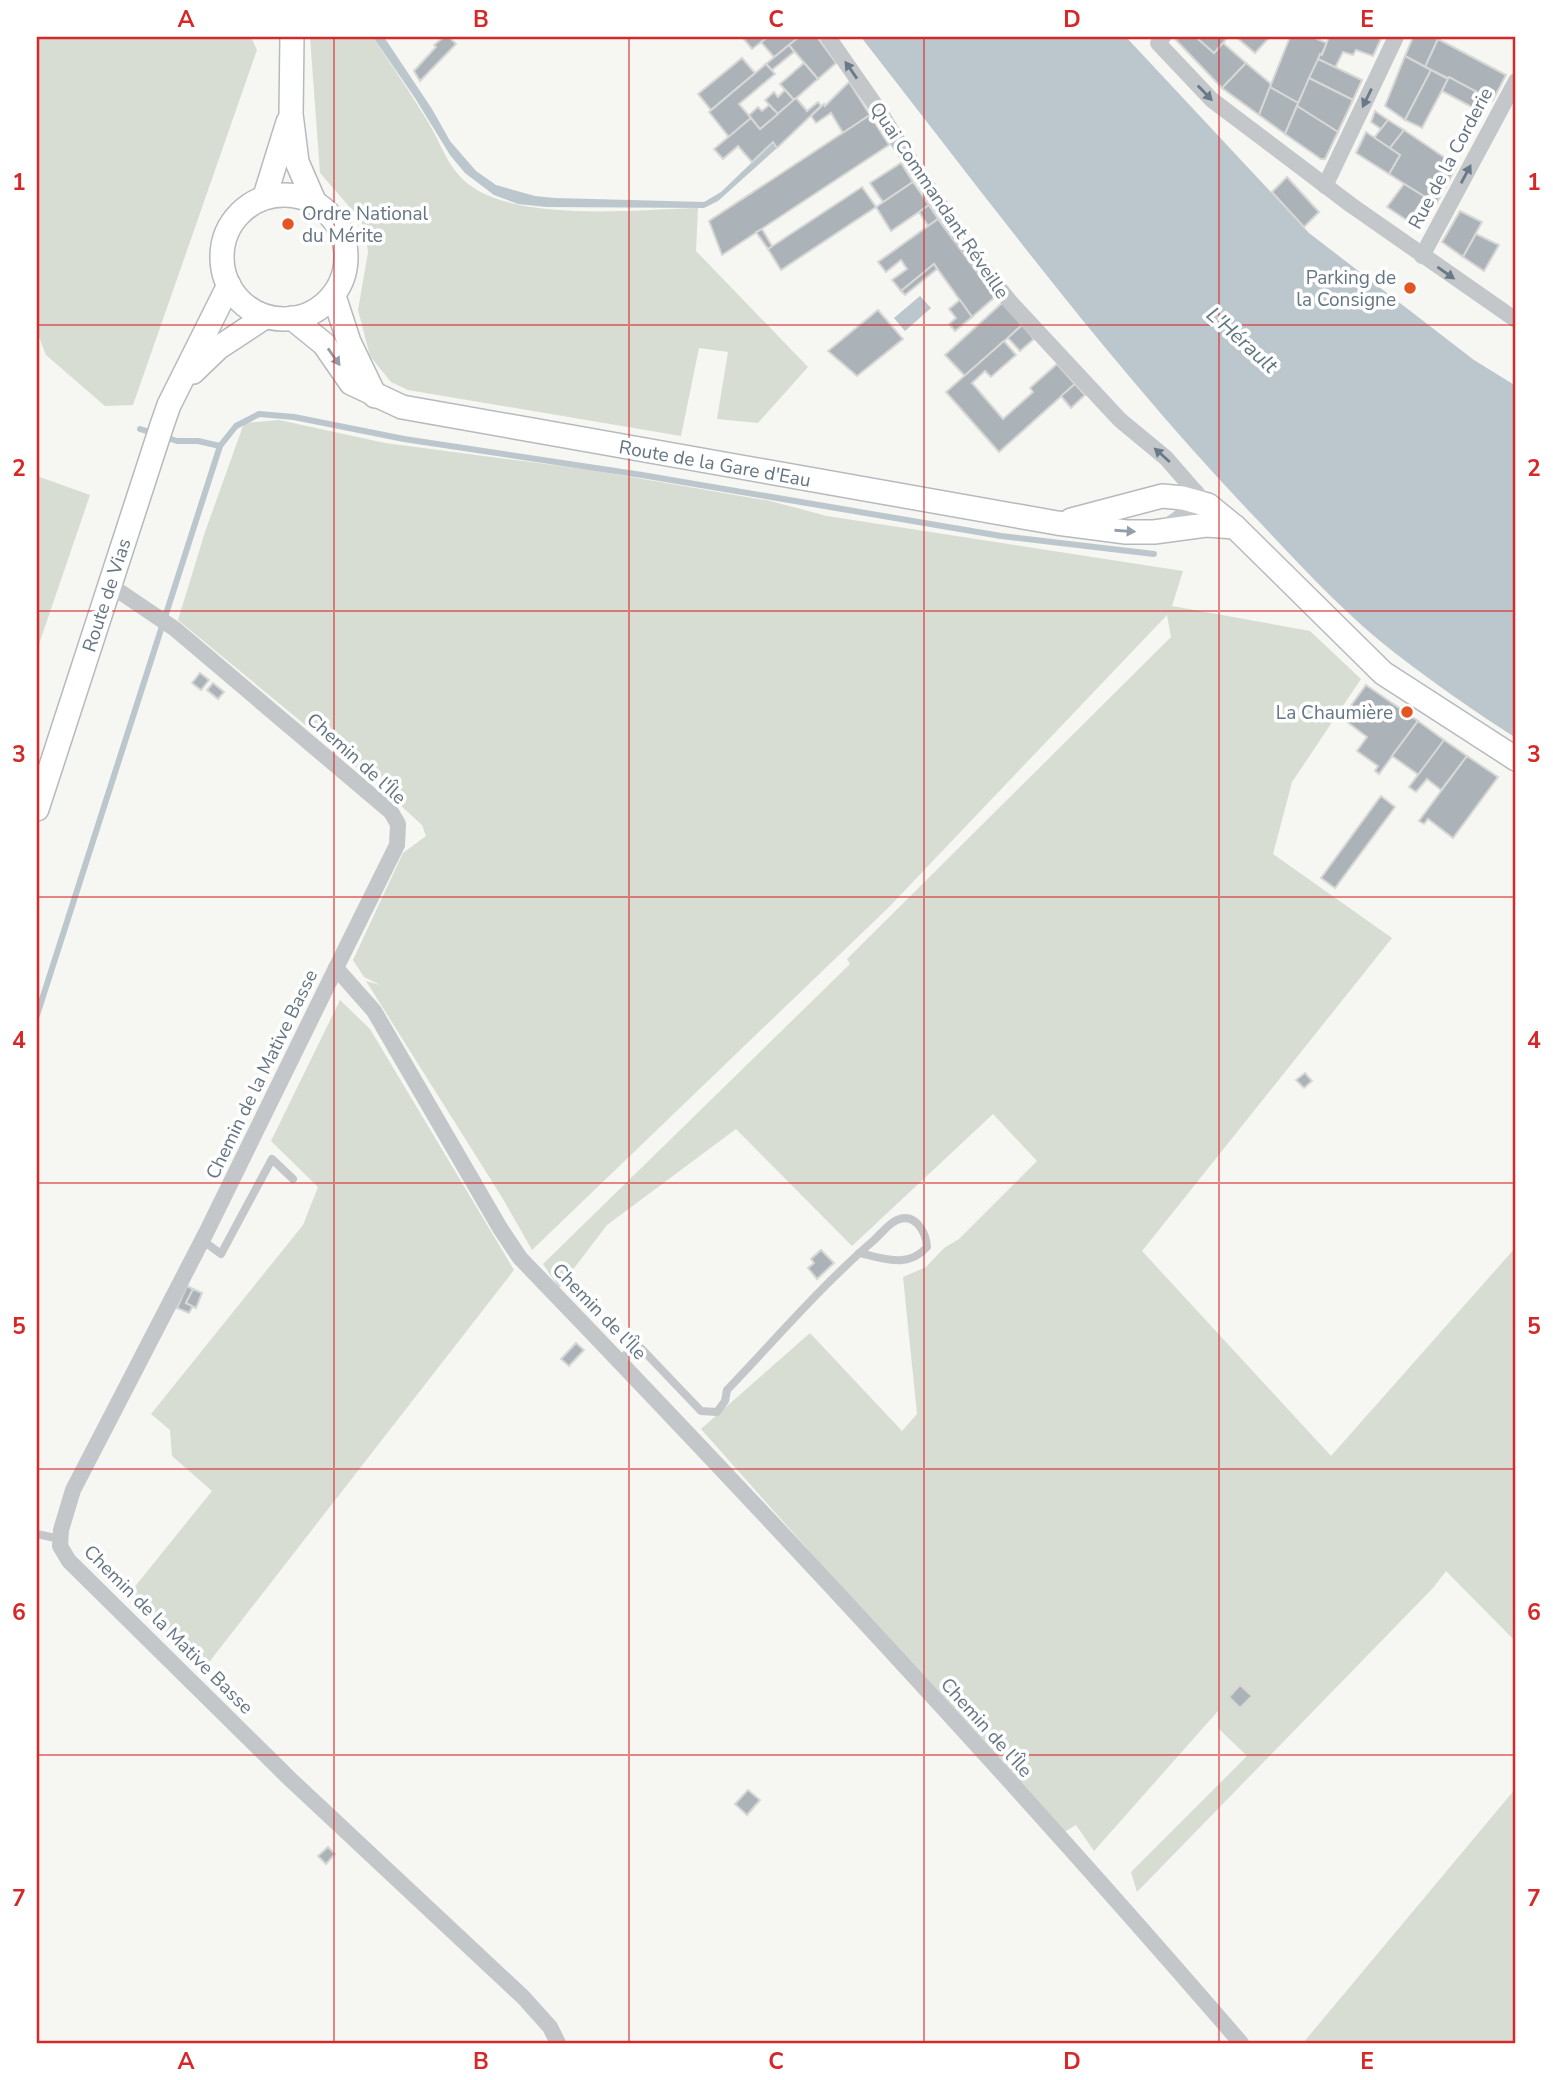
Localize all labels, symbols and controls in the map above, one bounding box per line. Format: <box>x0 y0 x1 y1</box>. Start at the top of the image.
text: A <box>177 4 195 35</box>
text: B <box>473 4 489 35</box>
text: C <box>768 4 784 35</box>
text: D <box>1063 4 1081 35</box>
text: E <box>1360 4 1374 35</box>
one-way arrow <box>844 61 858 79</box>
street label: Rue de la Corderie <box>1403 83 1499 234</box>
one-way arrow <box>1196 84 1212 101</box>
one-way arrow <box>1361 88 1372 108</box>
street label: Quai Commandant Réveille <box>864 97 1015 304</box>
one-way arrow <box>1460 164 1472 184</box>
text: 1 <box>12 167 26 198</box>
text: 1 <box>1527 167 1541 198</box>
place label: Ordre National du Mérite <box>302 201 429 249</box>
marker: Ordre National du Mérite <box>280 216 296 232</box>
place label: Parking de la Consigne <box>1296 265 1396 313</box>
one-way arrow <box>1437 266 1455 280</box>
marker: Parking de la Consigne <box>1402 280 1418 296</box>
water label: L'Hérault <box>1200 301 1284 380</box>
one-way arrow <box>327 348 341 366</box>
street label: Route de la Gare d'Eau <box>617 434 813 494</box>
one-way arrow <box>1154 448 1171 464</box>
text: 2 <box>12 453 26 484</box>
text: 2 <box>1527 453 1541 484</box>
one-way arrow <box>1114 526 1136 537</box>
street label: Route de Vias <box>76 535 138 655</box>
place label: La Chaumière <box>1276 700 1393 726</box>
marker: La Chaumière <box>1399 704 1415 720</box>
street label: Chemin de l'Île <box>301 707 412 810</box>
text: 3 <box>12 739 26 770</box>
text: 3 <box>1527 739 1541 770</box>
street label: Chemin de la Mative Basse <box>200 965 324 1183</box>
text: 4 <box>12 1025 26 1056</box>
text: 4 <box>1527 1025 1541 1056</box>
street label: Chemin de l'Île <box>546 1257 652 1366</box>
text: 5 <box>12 1311 26 1342</box>
text: 5 <box>1527 1311 1541 1342</box>
street label: Chemin de la Mative Basse <box>78 1539 259 1720</box>
text: 6 <box>12 1597 26 1628</box>
text: 6 <box>1527 1597 1541 1628</box>
street label: Chemin de l'Île <box>935 1672 1038 1783</box>
text: 7 <box>12 1883 26 1914</box>
text: 7 <box>1527 1883 1541 1914</box>
text: A <box>177 2046 195 2077</box>
text: B <box>473 2046 489 2077</box>
text: C <box>768 2046 784 2077</box>
text: D <box>1063 2046 1081 2077</box>
text: E <box>1360 2046 1374 2077</box>

